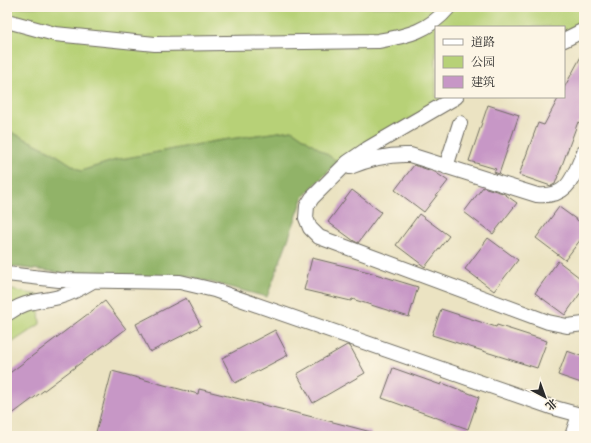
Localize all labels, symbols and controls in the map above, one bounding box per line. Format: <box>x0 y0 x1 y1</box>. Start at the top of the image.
legend <box>435 26 565 98</box>
text: 道路 <box>471 35 495 51</box>
text: 公园 <box>471 55 495 71</box>
text: 建筑 <box>471 75 495 91</box>
north arrow <box>525 377 565 417</box>
text: 北 <box>542 394 560 413</box>

